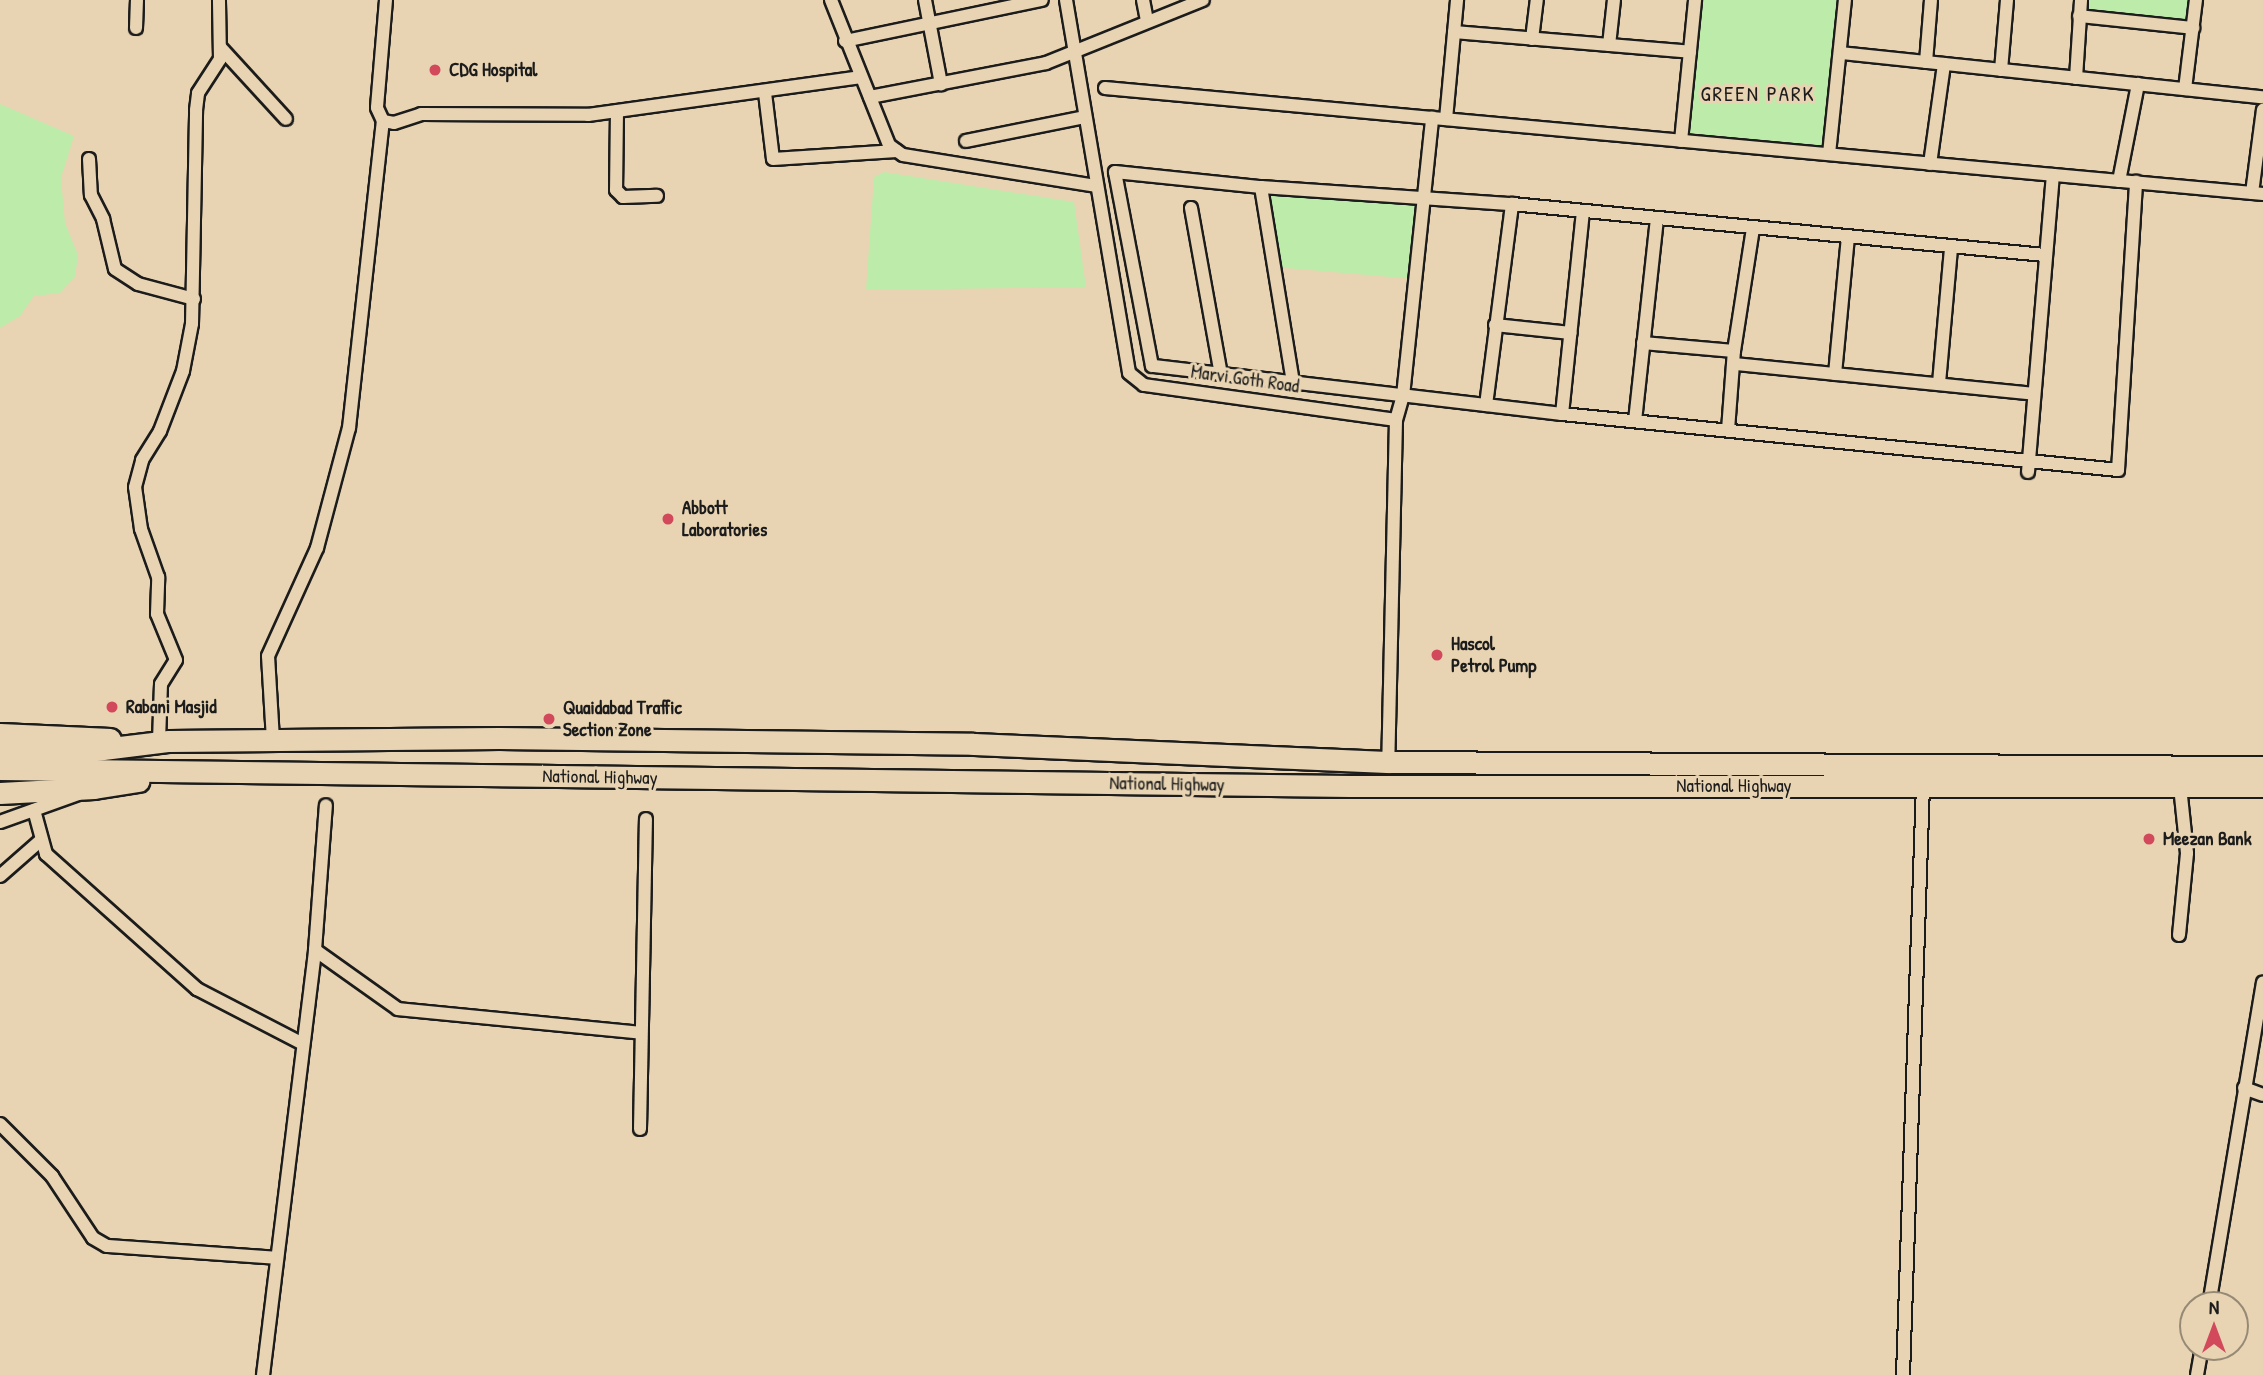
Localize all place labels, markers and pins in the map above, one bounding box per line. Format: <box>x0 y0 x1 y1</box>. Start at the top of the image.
place label: CDG Hospital <box>449 59 537 81</box>
marker: CDG Hospital <box>427 62 443 78</box>
place label: Abbott Laboratories <box>682 497 767 541</box>
marker: Abbott Laboratories <box>660 511 676 527</box>
place label: Hascol Petrol Pump <box>1451 633 1536 677</box>
marker: Hascol Petrol Pump <box>1429 647 1445 663</box>
place label: Rabani Masjid <box>126 696 217 718</box>
place label: Quaidabad Traffic Section Zone <box>563 697 682 741</box>
marker: Rabani Masjid <box>104 699 120 715</box>
marker: Quaidabad Traffic Section Zone <box>541 711 557 727</box>
place label: Meezan Bank <box>2163 828 2252 850</box>
marker: Meezan Bank <box>2141 831 2157 847</box>

